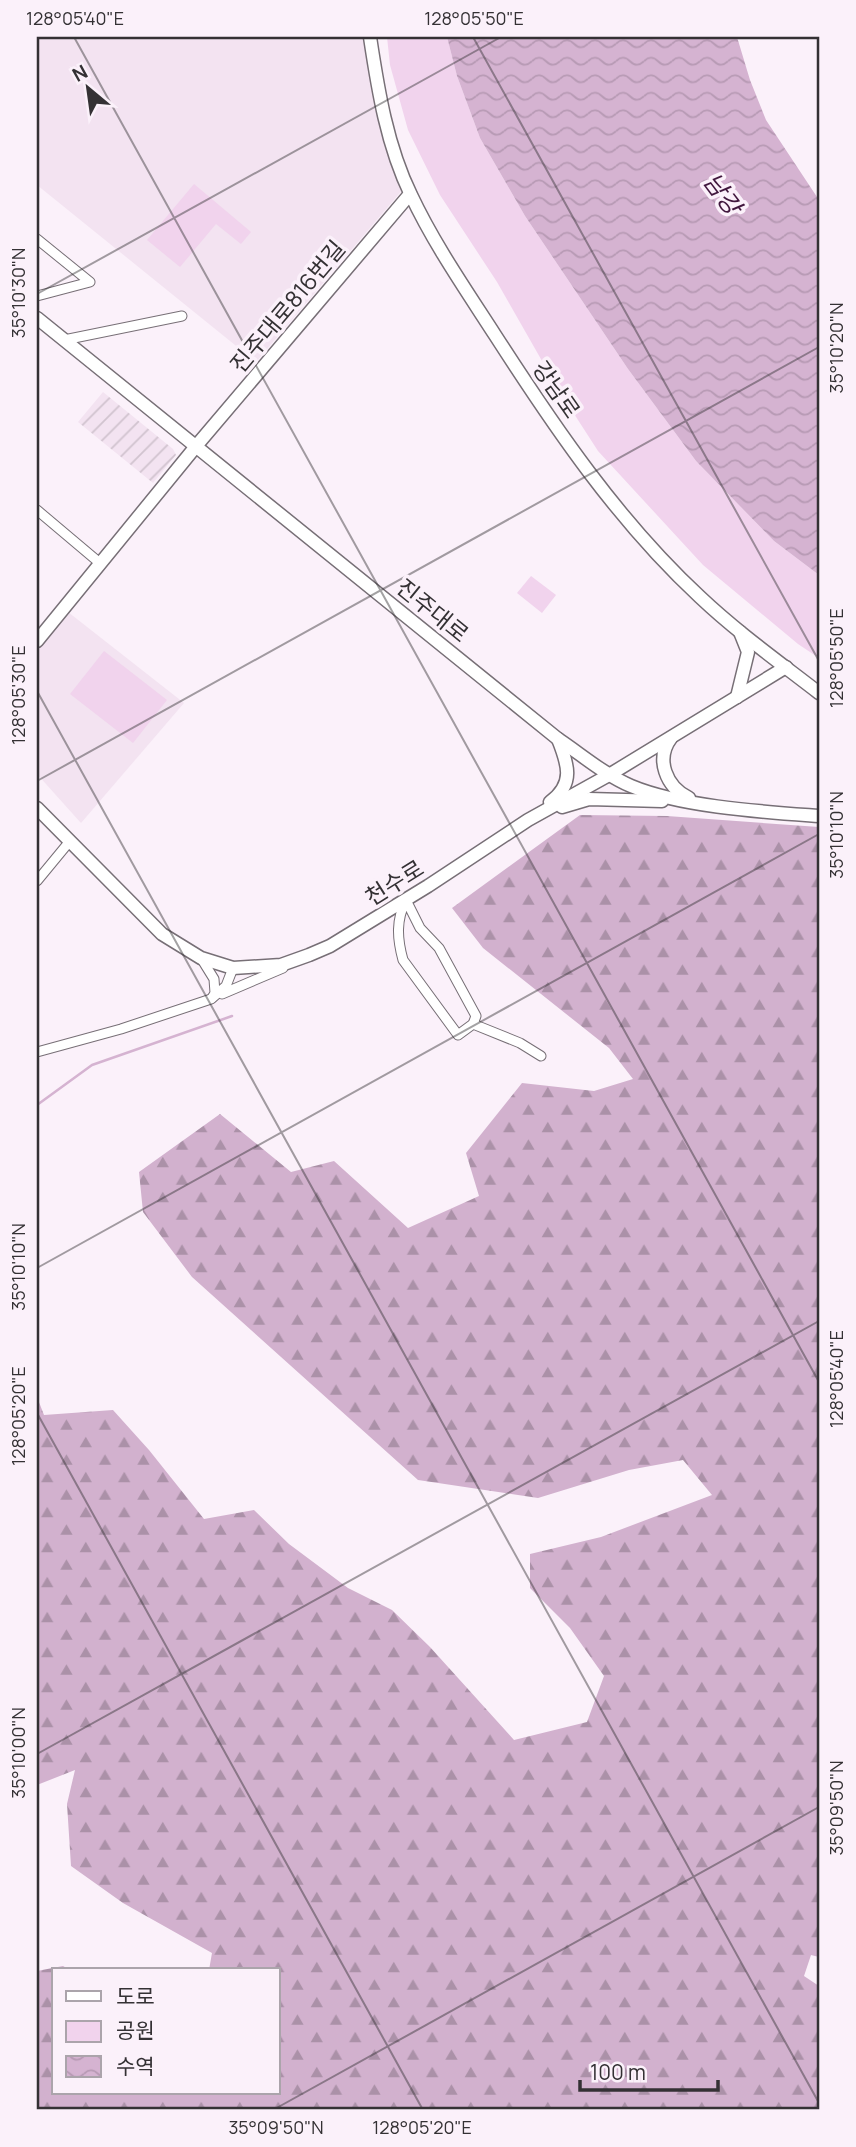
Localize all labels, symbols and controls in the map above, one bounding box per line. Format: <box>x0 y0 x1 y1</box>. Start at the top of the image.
text: 128°05'40"E <box>26 6 124 30</box>
text: 128°05'50"E <box>424 6 524 30</box>
north arrow <box>52 52 122 122</box>
text: N <box>67 58 92 88</box>
water label: 남강 <box>697 165 751 223</box>
street label: 진주대로816번길 <box>222 233 352 379</box>
text: 35°10'30"N <box>6 248 30 338</box>
text: 35°10'20"N <box>824 303 848 393</box>
street label: 강남로 <box>526 354 588 424</box>
street label: 진주대로 <box>390 571 476 649</box>
text: 128°05'50"E <box>824 608 848 708</box>
text: 128°05'30"E <box>6 645 30 745</box>
text: 35°10'10"N <box>824 791 848 879</box>
street label: 천수로 <box>359 852 429 912</box>
text: 35°10'10"N <box>6 1223 30 1311</box>
text: 128°05'40"E <box>824 1330 848 1428</box>
text: 128°05'20"E <box>6 1366 30 1466</box>
text: 35°10'00"N <box>6 1707 30 1799</box>
text: 35°09'50"N <box>824 1760 848 1856</box>
legend <box>52 1968 280 2094</box>
text: 도로 <box>116 1982 155 2010</box>
text: 공원 <box>116 2016 155 2044</box>
scale bar <box>580 2049 718 2093</box>
text: 수역 <box>116 2052 155 2080</box>
text: 100 m <box>590 2058 646 2086</box>
text: 35°09'50"N <box>228 2115 324 2139</box>
text: 128°05'20"E <box>372 2115 472 2139</box>

